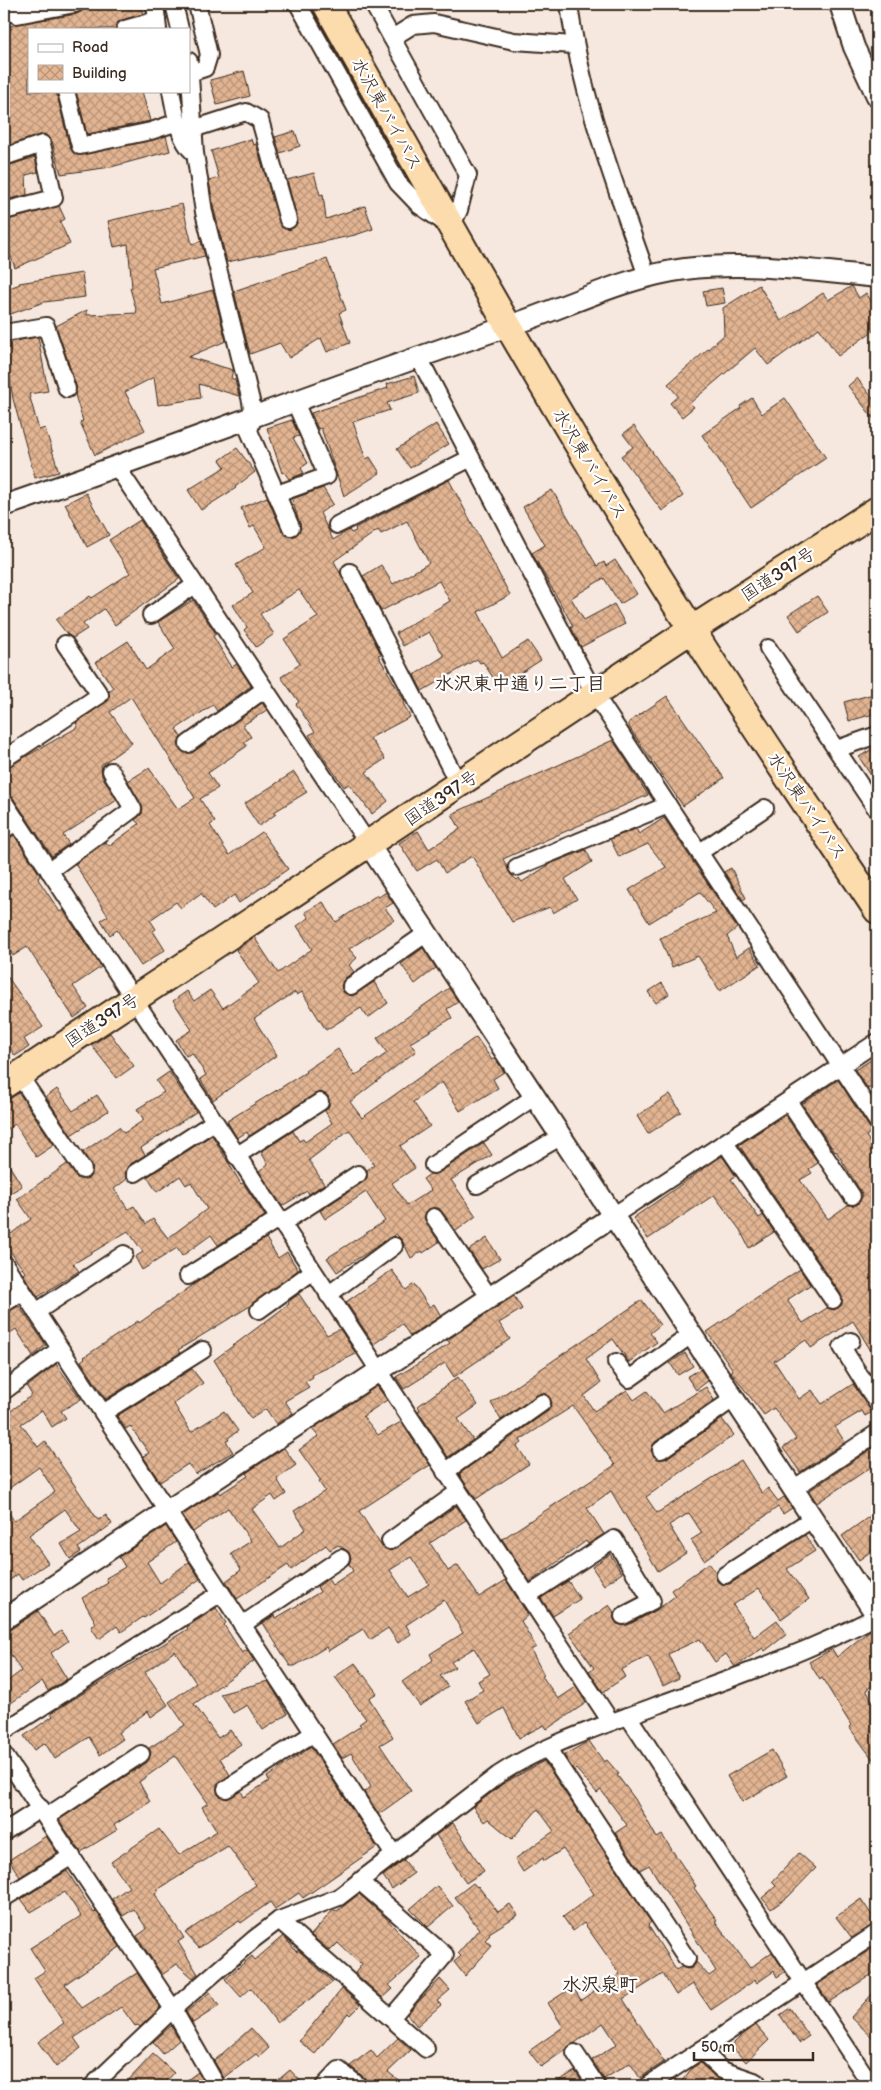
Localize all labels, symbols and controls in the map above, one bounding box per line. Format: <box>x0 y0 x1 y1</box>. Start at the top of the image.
legend <box>28 28 190 92</box>
text: Road <box>72 38 108 57</box>
street label: 水沢東バイパス <box>347 54 426 174</box>
text: Building <box>72 64 127 83</box>
street label: 水沢東バイパス <box>548 405 631 524</box>
street label: 国道397号 <box>737 543 819 606</box>
district label: 水沢東中通り二丁目 <box>434 673 606 696</box>
street label: 水沢東バイパス <box>763 748 850 864</box>
street label: 国道397号 <box>400 766 482 831</box>
street label: 国道397号 <box>61 989 143 1052</box>
district label: 水沢泉町 <box>562 1974 638 1997</box>
scale bar <box>694 2030 812 2062</box>
text: 50 m <box>701 2038 735 2057</box>

